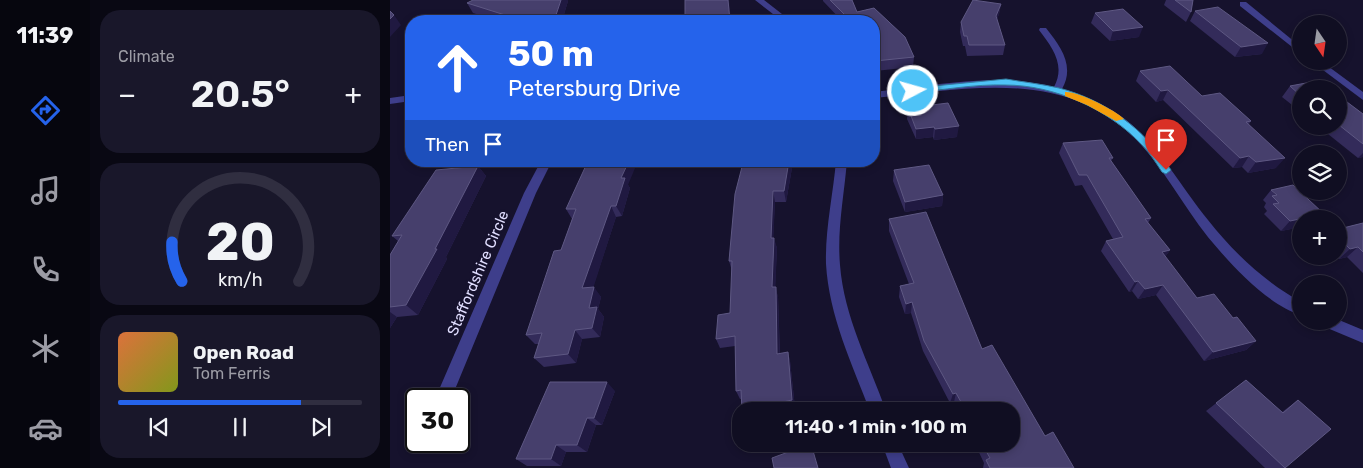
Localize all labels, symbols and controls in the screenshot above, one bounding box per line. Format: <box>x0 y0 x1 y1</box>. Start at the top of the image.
north arrow <box>1292 15 1348 70</box>
map controls <box>1292 15 1347 330</box>
text: 11:39 <box>17 22 73 49</box>
text: 50 m <box>508 33 594 75</box>
icon: ahead <box>425 35 490 100</box>
text: Climate <box>118 47 175 66</box>
position arrow <box>886 64 938 116</box>
text: 20.5° <box>191 71 290 117</box>
text: Petersburg Drive <box>508 75 681 102</box>
text: − <box>118 78 136 111</box>
text: + <box>345 78 362 111</box>
button: search <box>1292 80 1347 135</box>
icon: directions <box>28 93 63 128</box>
pin <box>1145 119 1187 170</box>
icon: arrive <box>1152 126 1180 154</box>
icon: arrive <box>479 130 507 158</box>
text: Then <box>425 133 469 156</box>
button: layers <box>1292 145 1347 200</box>
icon: music <box>28 173 63 208</box>
street label: Staffordshire Circle <box>443 208 513 338</box>
button: + <box>1292 210 1347 265</box>
text: 20 <box>205 211 275 273</box>
icon: phone <box>28 252 63 287</box>
text: km/h <box>218 269 262 290</box>
button: − <box>1292 275 1347 330</box>
icon: climate <box>28 331 63 366</box>
text: Open Road <box>193 341 294 364</box>
text: Tom Ferris <box>193 364 270 383</box>
speed limit sign: 30 <box>405 388 470 453</box>
icon: car <box>28 411 63 446</box>
icon: previous <box>145 413 173 441</box>
icon: pause <box>226 413 254 441</box>
icon: next <box>307 413 335 441</box>
text: 11:40 · 1 min · 100 m <box>785 415 967 438</box>

